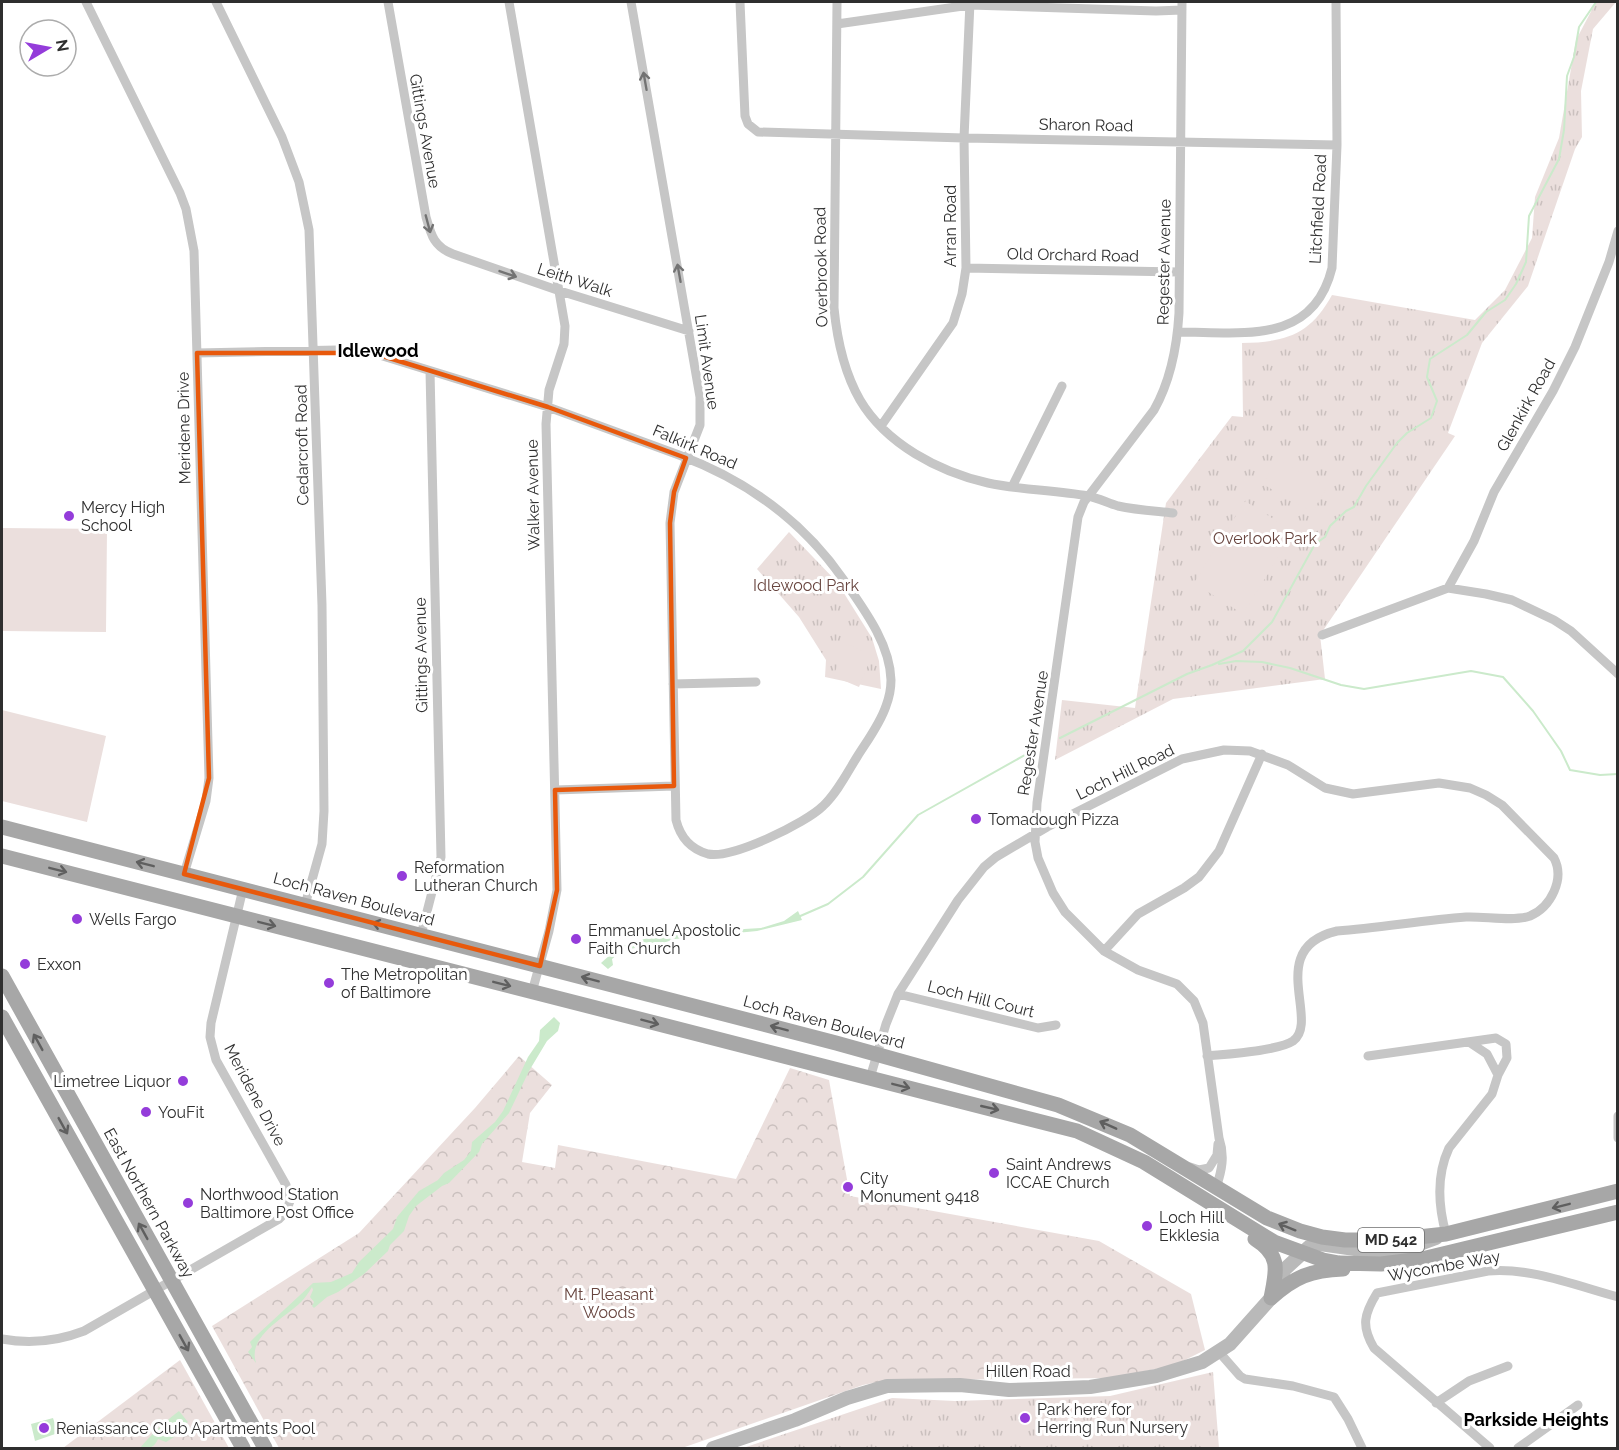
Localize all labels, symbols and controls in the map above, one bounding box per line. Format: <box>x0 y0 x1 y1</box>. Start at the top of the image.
north arrow <box>18 18 78 78</box>
text: N <box>52 38 73 53</box>
street label: Gittings Avenue <box>406 72 444 190</box>
one-way arrow <box>639 72 650 92</box>
street label: Sharon Road <box>1039 115 1133 135</box>
street label: Litchfield Road <box>1306 153 1330 265</box>
street label: Arran Road <box>941 185 960 267</box>
street label: Regester Avenue <box>1153 199 1175 325</box>
street label: Overbrook Road <box>810 207 832 327</box>
one-way arrow <box>423 214 435 233</box>
street label: Old Orchard Road <box>1007 244 1139 266</box>
street label: Leith Walk <box>535 259 615 301</box>
one-way arrow <box>673 264 684 284</box>
one-way arrow <box>498 269 517 280</box>
street label: Limit Avenue <box>691 313 723 411</box>
district label: Idlewood <box>337 340 419 361</box>
street label: Glenkirk Road <box>1493 355 1559 455</box>
street label: Meridene Drive <box>174 371 194 485</box>
street label: Cedarcroft Road <box>291 384 313 506</box>
street label: Falkirk Road <box>650 421 740 473</box>
street label: Walker Avenue <box>523 439 543 551</box>
place label: Mercy High School <box>81 498 165 535</box>
marker: Mercy High School <box>62 509 76 523</box>
park label: Overlook Park <box>1213 529 1317 548</box>
park label: Idlewood Park <box>753 576 859 595</box>
street label: Gittings Avenue <box>410 597 432 713</box>
street label: Regester Avenue <box>1014 669 1052 797</box>
street label: Loch Hill Road <box>1073 740 1177 804</box>
place label: Tomadough Pizza <box>988 810 1119 829</box>
marker: Tomadough Pizza <box>969 812 983 826</box>
one-way arrow <box>136 857 155 869</box>
place label: Reformation Lutheran Church <box>414 858 538 895</box>
one-way arrow <box>48 865 67 877</box>
street label: Loch Raven Boulevard <box>271 868 437 930</box>
marker: Reformation Lutheran Church <box>395 869 409 883</box>
place label: Wells Fargo <box>89 910 176 929</box>
marker: Wells Fargo <box>70 912 84 926</box>
one-way arrow <box>258 919 277 930</box>
one-way arrow <box>372 919 391 930</box>
place label: Emmanuel Apostolic Faith Church <box>588 921 741 958</box>
marker: Emmanuel Apostolic Faith Church <box>569 932 583 946</box>
place label: Exxon <box>37 955 81 974</box>
marker: Exxon <box>18 957 32 971</box>
place label: The Metropolitan of Baltimore <box>341 965 468 1002</box>
one-way arrow <box>581 973 600 984</box>
marker: The Metropolitan of Baltimore <box>322 976 336 990</box>
street label: Loch Hill Court <box>926 977 1037 1022</box>
one-way arrow <box>493 979 512 991</box>
street label: Loch Raven Boulevard <box>741 991 907 1053</box>
one-way arrow <box>640 1016 659 1028</box>
one-way arrow <box>770 1022 789 1033</box>
one-way arrow <box>32 1034 44 1051</box>
street label: Meridene Drive <box>220 1041 290 1149</box>
place label: Limetree Liquor <box>53 1072 171 1091</box>
marker: Limetree Liquor <box>176 1074 190 1088</box>
one-way arrow <box>891 1080 910 1092</box>
place label: YouFit <box>158 1103 205 1122</box>
one-way arrow <box>980 1103 999 1115</box>
marker: YouFit <box>139 1105 153 1119</box>
one-way arrow <box>57 1117 69 1134</box>
one-way arrow <box>1100 1119 1118 1130</box>
street label: East Northern Parkway <box>100 1125 198 1282</box>
place label: Saint Andrews ICCAE Church <box>1006 1155 1112 1192</box>
marker: Saint Andrews ICCAE Church <box>987 1166 1001 1180</box>
place label: City Monument 9418 <box>860 1169 979 1206</box>
marker: City Monument 9418 <box>841 1180 855 1194</box>
place label: Northwood Station Baltimore Post Office <box>200 1185 354 1222</box>
marker: Northwood Station Baltimore Post Office <box>181 1196 195 1210</box>
one-way arrow <box>1552 1200 1571 1212</box>
place label: Loch Hill Ekklesia <box>1159 1208 1225 1245</box>
marker: Loch Hill Ekklesia <box>1140 1219 1154 1233</box>
one-way arrow <box>1279 1220 1297 1231</box>
one-way arrow <box>137 1223 149 1240</box>
road number: MD 542 <box>1358 1228 1424 1252</box>
street label: Wycombe Way <box>1386 1247 1502 1285</box>
park label: Mt. Pleasant Woods <box>564 1285 655 1322</box>
one-way arrow <box>179 1333 190 1351</box>
street label: Hillen Road <box>985 1362 1071 1381</box>
place label: Park here for Herring Run Nursery <box>1037 1400 1189 1437</box>
district label: Parkside Heights <box>1463 1409 1609 1430</box>
marker: Park here for Herring Run Nursery <box>1018 1411 1032 1425</box>
place label: Reniassance Club Apartments Pool <box>56 1419 316 1438</box>
marker: Reniassance Club Apartments Pool <box>37 1421 51 1435</box>

